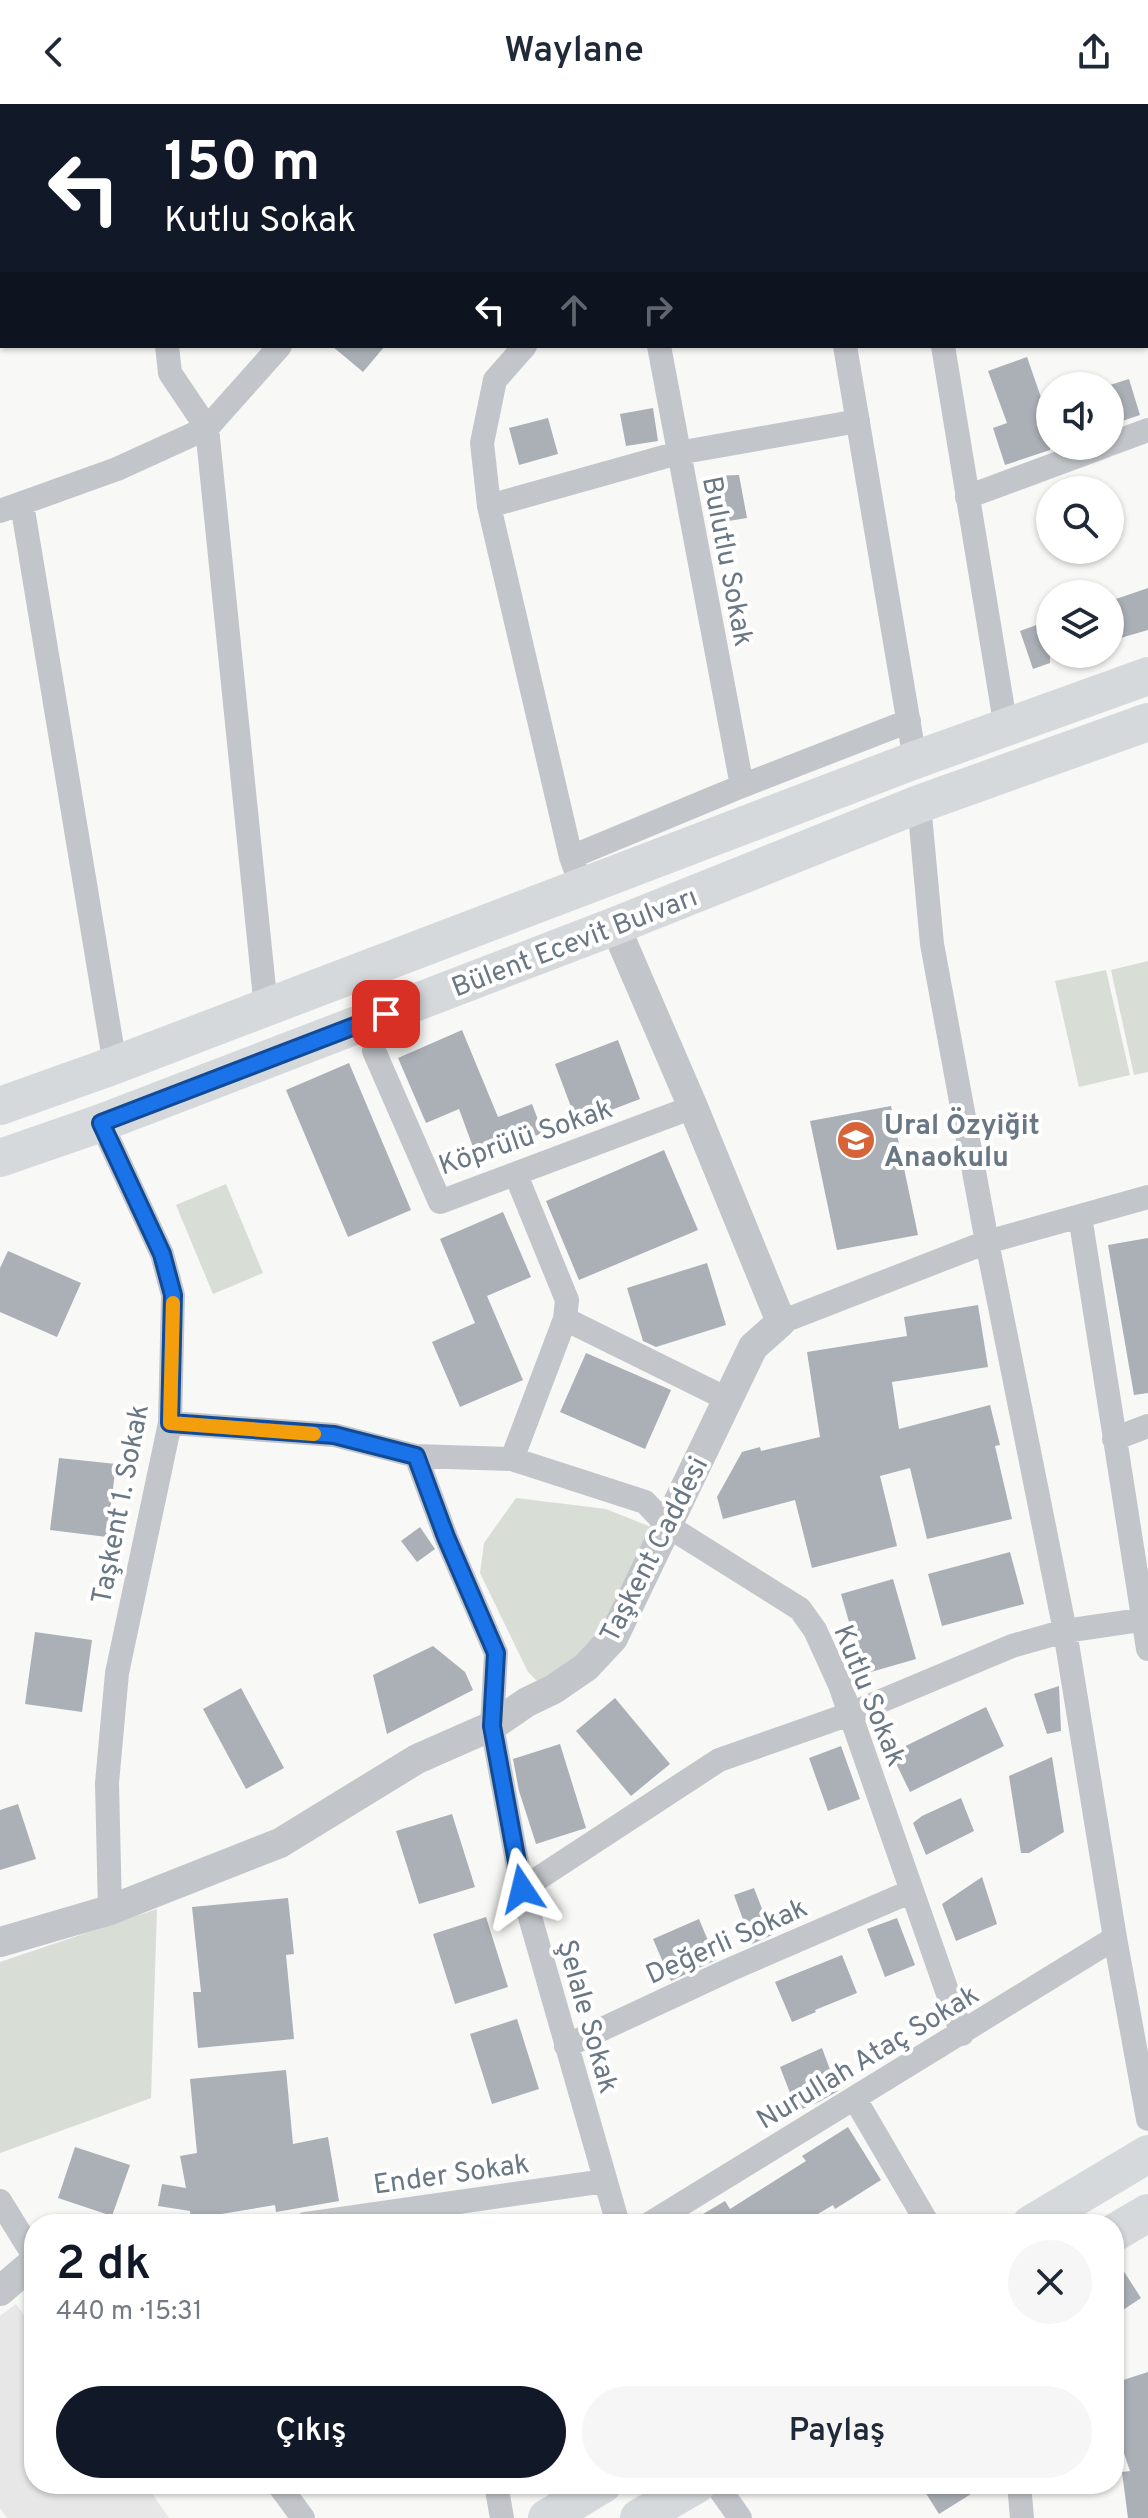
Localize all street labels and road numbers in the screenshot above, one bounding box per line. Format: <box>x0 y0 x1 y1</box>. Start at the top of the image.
street label: Bulutlu Sokak <box>692 473 760 650</box>
street label: Bülent Ecevit Bulvarı <box>447 880 703 1007</box>
street label: Köprülü Sokak <box>434 1092 618 1185</box>
street label: Taşkent 1. Sokak <box>85 1401 159 1608</box>
street label: Taşkent Caddesi <box>593 1451 718 1649</box>
street label: Kutlu Sokak <box>824 1620 913 1772</box>
street label: Değerli Sokak <box>641 1891 814 1994</box>
street label: Şelale Sokak <box>547 1936 625 2098</box>
street label: Nurullah Ataç Sokak <box>751 1978 986 2139</box>
street label: Ender Sokak <box>371 2147 532 2205</box>

